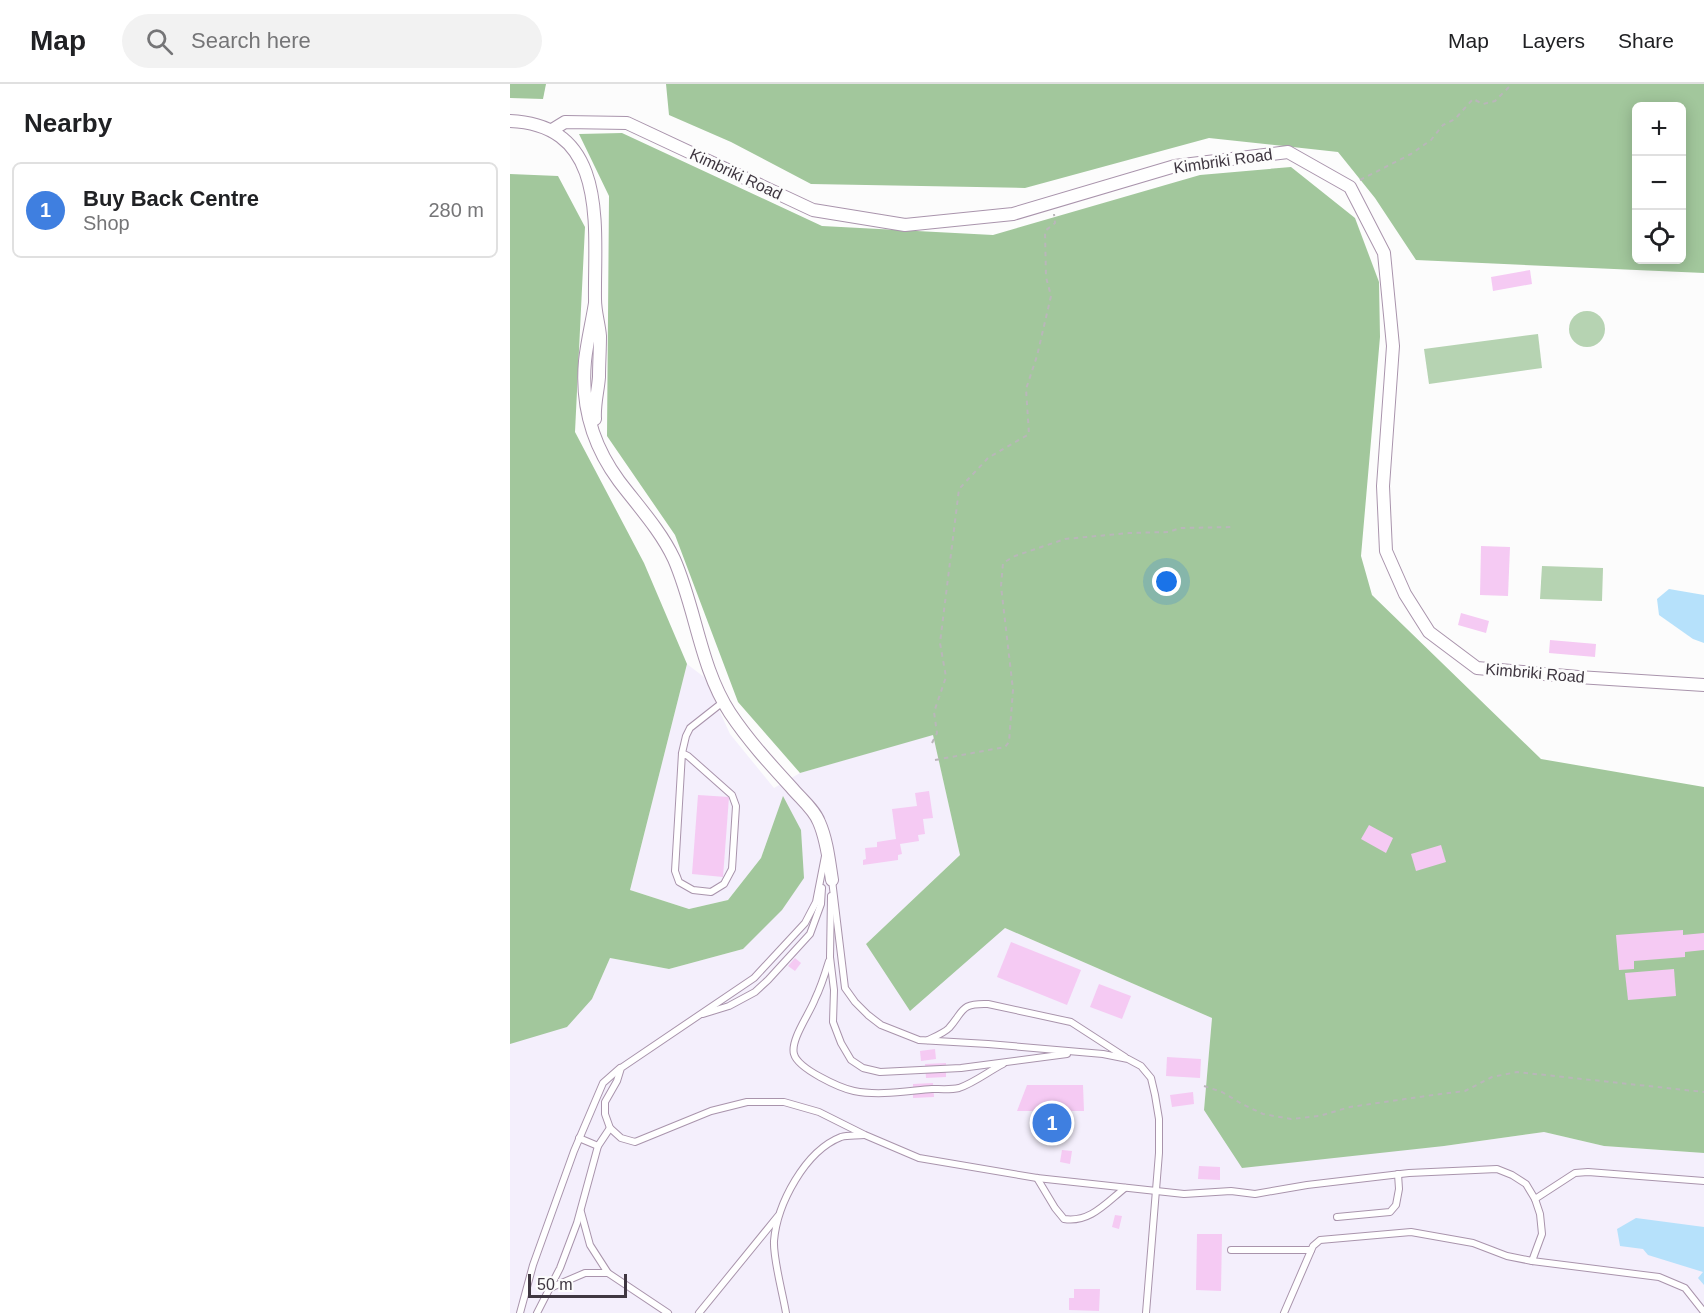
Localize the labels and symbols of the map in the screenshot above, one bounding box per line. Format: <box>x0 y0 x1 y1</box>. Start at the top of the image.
street label: Kimbriki Road <box>687 145 785 203</box>
street label: Kimbriki Road <box>1173 146 1273 176</box>
your location <box>1152 567 1181 596</box>
street label: Kimbriki Road <box>1485 660 1585 686</box>
pin: 1 <box>1032 1100 1072 1146</box>
scale bar <box>528 1271 627 1298</box>

